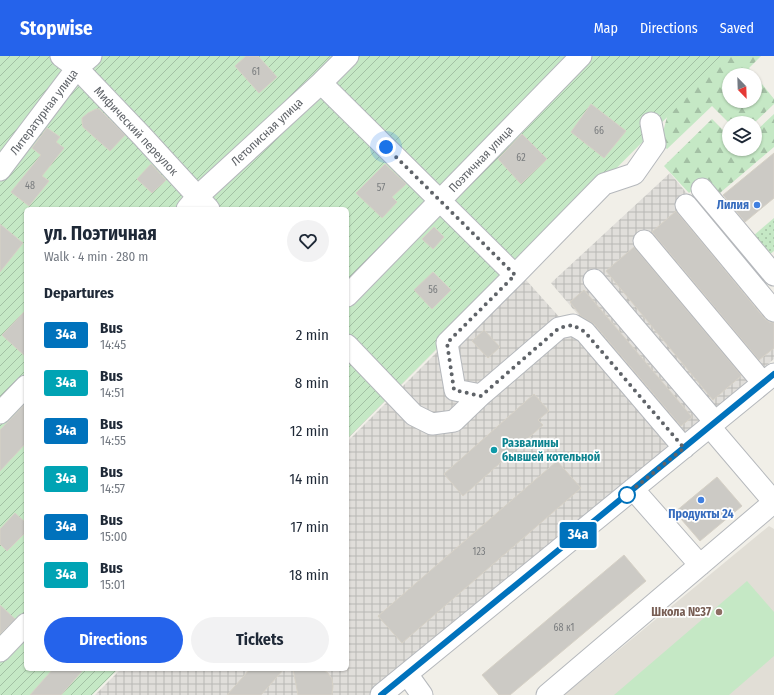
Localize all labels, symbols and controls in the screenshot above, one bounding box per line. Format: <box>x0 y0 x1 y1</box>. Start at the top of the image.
text: Stopwise <box>20 17 93 40</box>
text: Map <box>594 20 618 37</box>
text: Directions <box>640 20 698 37</box>
text: Saved <box>720 20 754 37</box>
street label: Литературная улица <box>7 66 81 158</box>
house number: 61 <box>252 66 260 78</box>
north arrow <box>722 68 762 108</box>
map controls <box>722 68 762 156</box>
street label: Мифический переулок <box>91 84 181 179</box>
street label: Летописная улица <box>228 95 306 169</box>
button: layers <box>722 116 762 156</box>
street label: Поэтичная улица <box>446 123 516 195</box>
house number: 66 <box>594 125 604 137</box>
your location <box>376 137 396 157</box>
house number: 62 <box>516 152 526 164</box>
house number: 48 <box>25 180 35 192</box>
house number: 57 <box>377 182 385 194</box>
place label: Лилия <box>717 198 749 212</box>
marker: Лилия <box>752 200 762 210</box>
button: heart <box>287 220 329 262</box>
text: ул. Поэтичная <box>44 222 157 245</box>
text: Walk · 4 min · 280 m <box>44 249 148 264</box>
text: Departures <box>44 284 114 302</box>
house number: 56 <box>428 284 438 296</box>
text: Bus <box>100 319 123 337</box>
text: 34а <box>56 326 76 343</box>
text: 2 min <box>296 326 329 344</box>
text: 14:45 <box>100 337 126 352</box>
text: Bus <box>100 367 123 385</box>
text: 34a <box>56 374 76 391</box>
text: 8 min <box>295 374 329 392</box>
text: 14:51 <box>100 385 125 400</box>
text: Bus <box>100 415 123 433</box>
text: 34а <box>56 422 76 439</box>
text: 12 min <box>290 422 329 440</box>
text: 14:55 <box>100 433 126 448</box>
place label: Развалины бывшей котельной <box>502 436 600 464</box>
marker: Развалины бывшей котельной <box>489 445 499 455</box>
text: Bus <box>100 463 123 481</box>
text: 34a <box>56 470 76 487</box>
text: 14 min <box>289 470 329 488</box>
text: 14:57 <box>100 481 125 496</box>
unlabelled marker <box>618 486 636 504</box>
marker: Продукты 24 <box>696 495 706 505</box>
place label: Продукты 24 <box>668 507 734 521</box>
text: Bus <box>100 511 123 529</box>
text: 34а <box>56 518 76 535</box>
text: 17 min <box>290 518 329 536</box>
line badge: 34а <box>555 522 601 548</box>
text: 34а <box>568 526 588 543</box>
text: 15:00 <box>100 529 127 544</box>
house number: 123 <box>473 546 486 558</box>
text: Bus <box>100 559 123 577</box>
text: 34a <box>56 566 76 583</box>
text: 18 min <box>289 566 329 584</box>
text: 15:01 <box>100 577 125 592</box>
place label: Школа №37 <box>651 605 711 619</box>
marker: Школа №37 <box>714 607 724 617</box>
button: Directions <box>44 617 183 663</box>
button: Tickets <box>191 617 329 663</box>
house number: 68 к1 <box>554 622 574 634</box>

